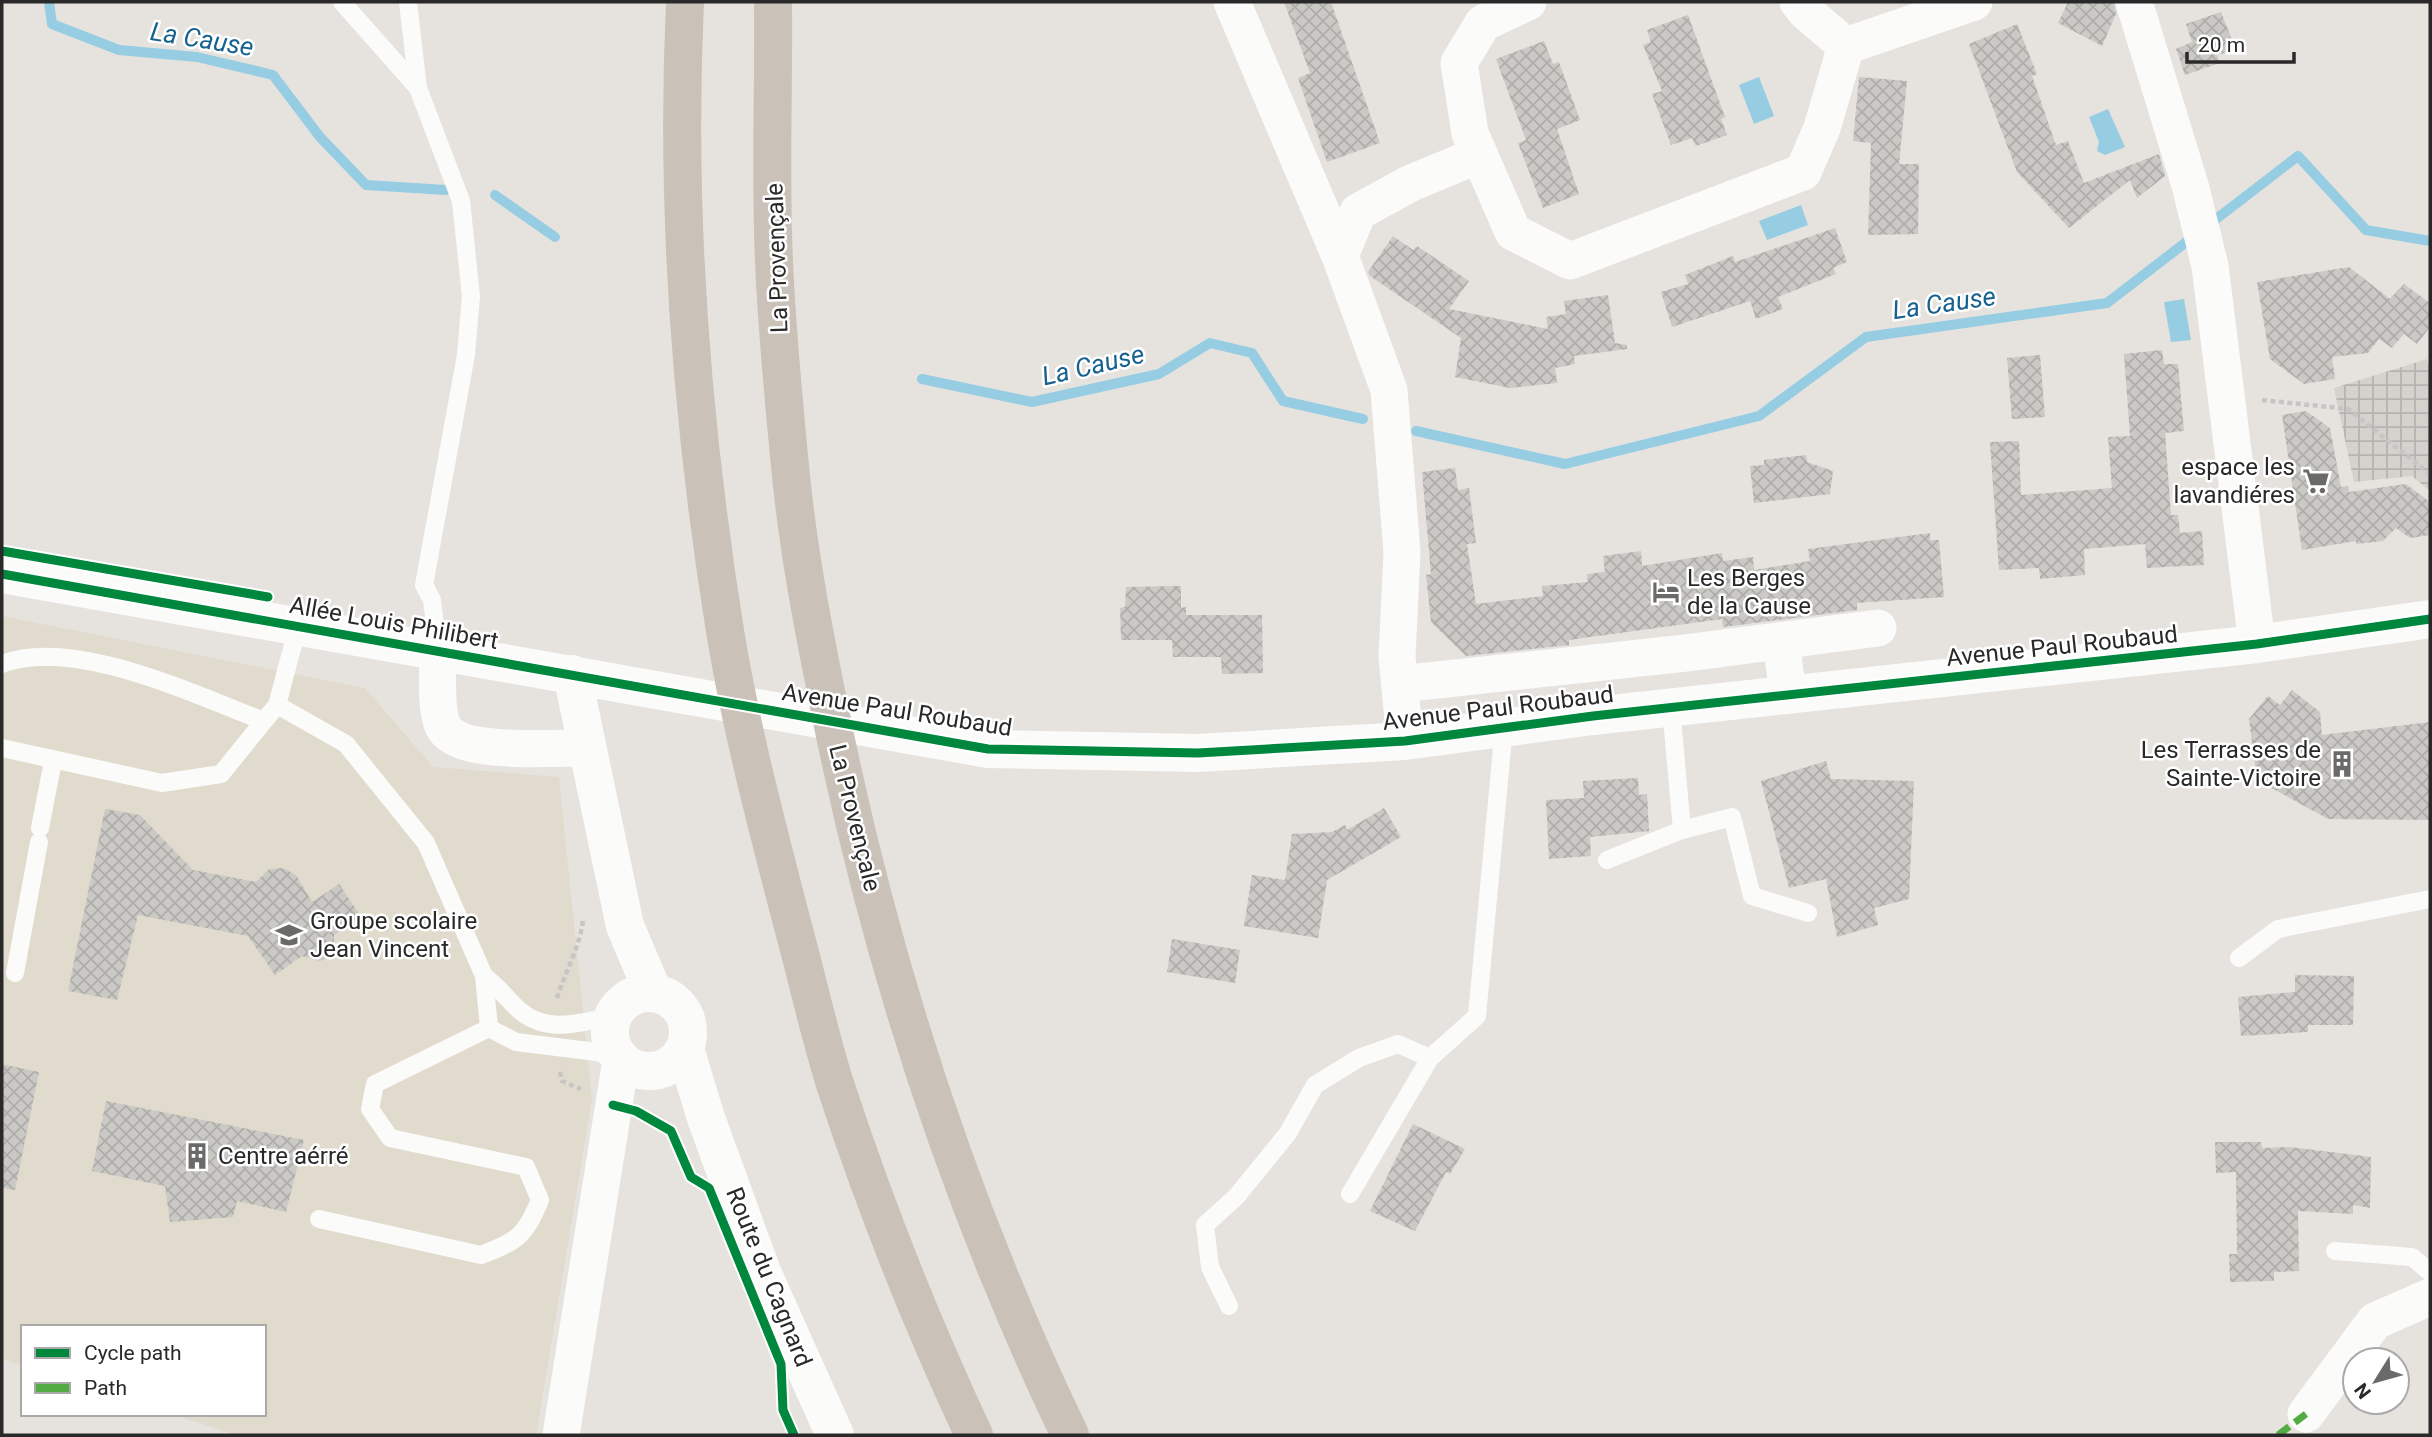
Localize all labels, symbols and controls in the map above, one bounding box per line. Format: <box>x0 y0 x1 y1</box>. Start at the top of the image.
water label: La Cause <box>148 16 256 62</box>
scale bar <box>2187 21 2294 65</box>
text: 20 m <box>2198 33 2245 57</box>
street label: La Provençale <box>760 182 794 334</box>
water label: La Cause <box>1890 281 1998 325</box>
water label: La Cause <box>1039 339 1147 391</box>
place label: espace les lavandiéres <box>2173 453 2295 509</box>
supermarket icon: espace les lavandiéres <box>2301 466 2331 496</box>
place label: Les Berges de la Cause <box>1687 564 1811 620</box>
hotel icon: Les Berges de la Cause <box>1651 577 1681 607</box>
street label: Allée Louis Philibert <box>287 591 501 655</box>
street label: Avenue Paul Roubaud <box>1945 620 2179 672</box>
street label: Avenue Paul Roubaud <box>780 678 1014 742</box>
street label: Avenue Paul Roubaud <box>1381 680 1615 736</box>
place label: Les Terrasses de Sainte-Victoire <box>2141 736 2321 792</box>
street label: La Provençale <box>823 742 887 894</box>
building icon: Les Terrasses de Sainte-Victoire <box>2327 749 2357 779</box>
place label: Groupe scolaire Jean Vincent <box>310 907 477 963</box>
school or university icon: Groupe scolaire Jean Vincent <box>274 920 304 950</box>
building icon: Centre aérré <box>182 1141 212 1171</box>
place label: Centre aérré <box>218 1142 349 1170</box>
street label: Route du Cagnard <box>720 1183 818 1371</box>
legend <box>21 1325 266 1416</box>
text: Cycle path <box>84 1341 182 1365</box>
north arrow <box>2341 1346 2411 1416</box>
text: Path <box>84 1376 127 1400</box>
text: N <box>2350 1379 2376 1403</box>

